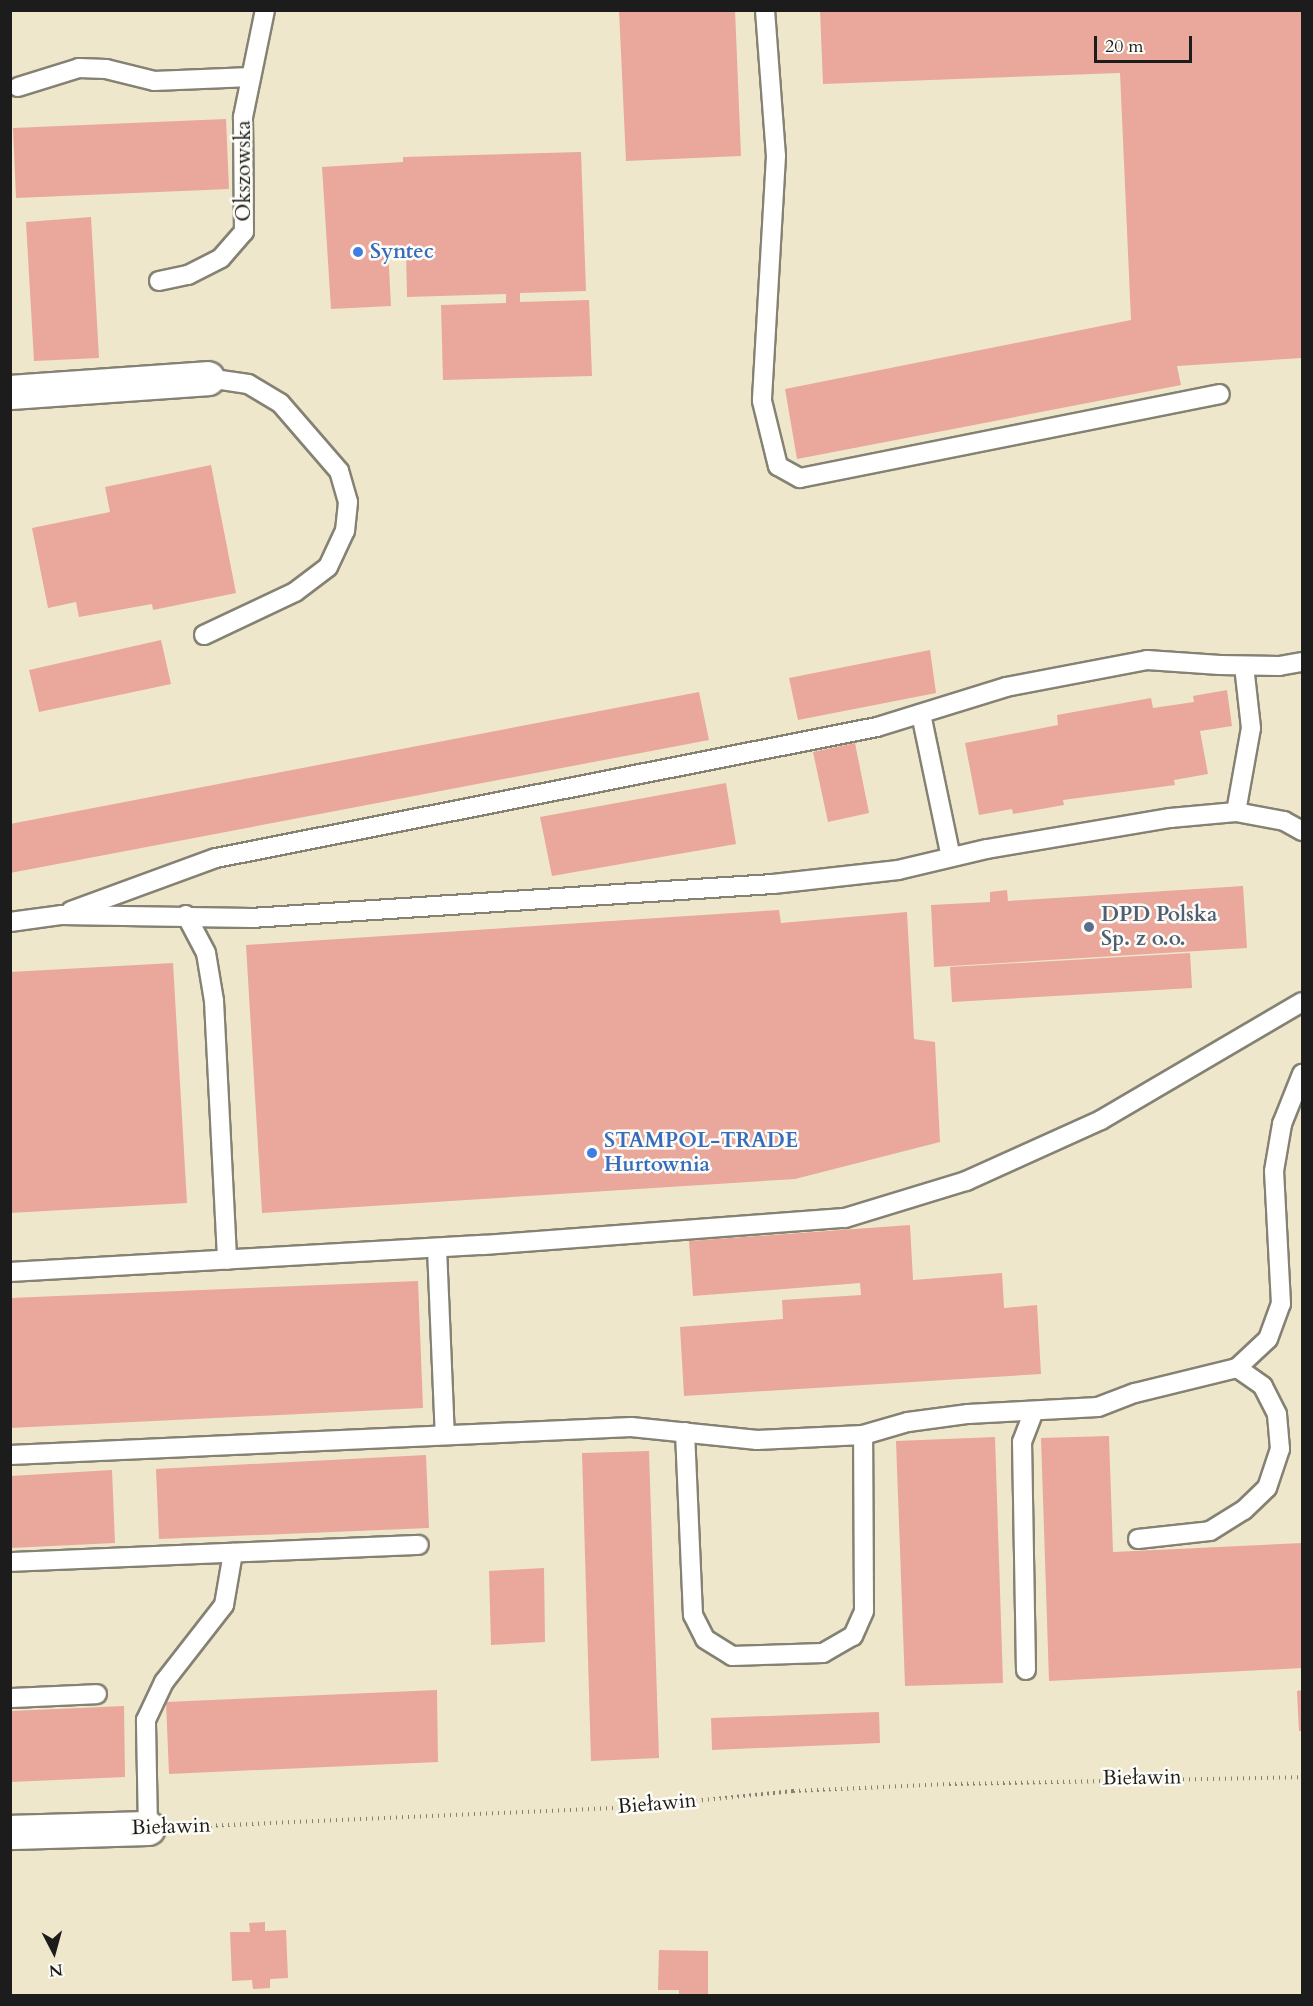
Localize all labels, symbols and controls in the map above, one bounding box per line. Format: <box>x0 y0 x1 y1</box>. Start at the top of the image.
scale bar <box>1097 24 1194 62</box>
text: 20 m <box>1105 34 1144 59</box>
street label: Okszowska <box>231 120 257 222</box>
place label: Syntec <box>370 239 434 265</box>
marker: Syntec <box>351 245 365 259</box>
place label: DPD Polska Sp. z o.o. <box>1101 902 1217 952</box>
marker: DPD Polska Sp. z o.o. <box>1082 920 1096 934</box>
place label: STAMPOL-TRADE Hurtownia <box>604 1128 798 1178</box>
marker: STAMPOL-TRADE Hurtownia <box>585 1146 599 1160</box>
street label: Bieławin <box>1102 1765 1182 1791</box>
street label: Bieławin <box>616 1788 698 1820</box>
street label: Bieławin <box>131 1813 211 1841</box>
north arrow <box>24 1922 84 1982</box>
text: N <box>48 1958 64 1982</box>

